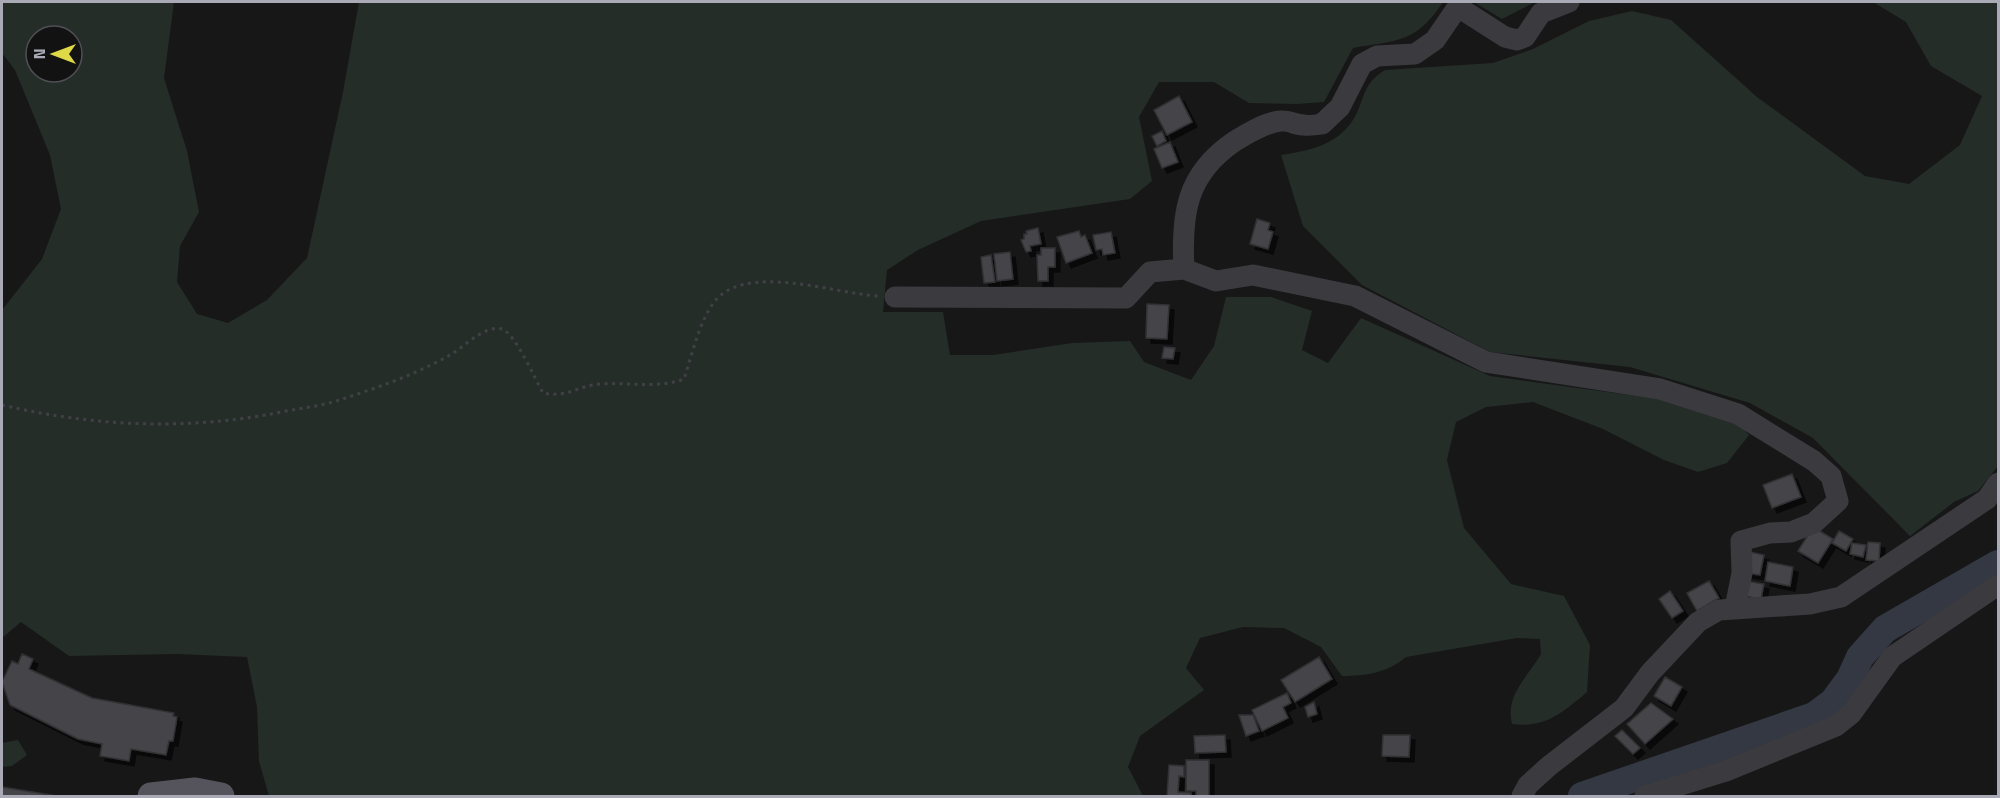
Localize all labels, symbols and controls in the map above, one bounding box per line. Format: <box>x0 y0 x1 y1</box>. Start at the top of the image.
north arrow <box>24 24 84 84</box>
text: N <box>27 48 51 60</box>

